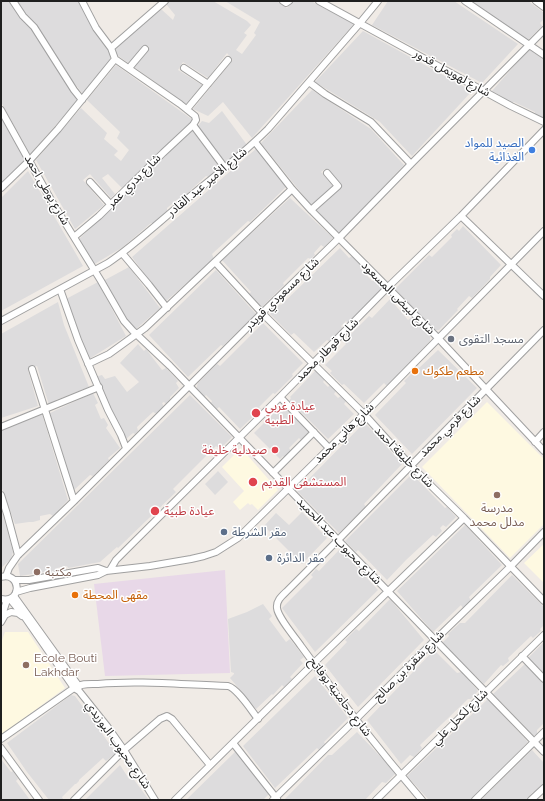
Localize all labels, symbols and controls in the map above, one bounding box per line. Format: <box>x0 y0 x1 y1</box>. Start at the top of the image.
street label: شارع لهويمل قدور <box>411 46 493 100</box>
place label: الصيد للمواد الغذائية <box>465 136 524 164</box>
street label: شارع الأمير عبد القادر <box>164 144 250 220</box>
marker: الصيد للمواد الغذائية <box>527 145 537 155</box>
street label: شارع بدري عمر <box>104 151 164 211</box>
street label: شارع بوطي احمد <box>21 152 73 228</box>
street label: شارع مسعودي قويدر <box>242 255 322 333</box>
street label: شارع لبيض المسعود <box>358 258 438 338</box>
street label: شارع قوطار محمد <box>292 315 362 385</box>
place label: مسجد التقوى <box>459 332 524 346</box>
marker: مسجد التقوى <box>446 334 456 344</box>
place label: مطعم طكوك <box>423 364 484 378</box>
marker: مطعم طكوك <box>410 366 420 376</box>
street label: شارع قرمي محمد <box>416 392 484 460</box>
place label: عيادة غربي الطبية <box>265 399 315 427</box>
street label: شارع هاني محمد <box>311 400 377 466</box>
marker: عيادة غربي الطبية <box>250 407 262 419</box>
street label: شارع خليفة احمد <box>371 423 437 491</box>
place label: صيدلية خليفة <box>202 443 267 457</box>
marker: صيدلية خليفة <box>270 445 280 455</box>
place label: المستشفى القديم <box>262 475 346 489</box>
marker: المستشفى القديم <box>247 476 259 488</box>
marker: مدرسة مدلل محمد <box>492 490 502 500</box>
street label: شارع محبوب عبد الحميد <box>293 494 385 588</box>
place label: مدرسة مدلل محمد <box>470 501 524 529</box>
place label: عيادة طبية <box>164 504 214 518</box>
marker: عيادة طبية <box>149 505 161 517</box>
place label: مقر الشرطة <box>232 525 287 539</box>
marker: مقر الشرطة <box>219 527 229 537</box>
place label: مقر الدائرة <box>277 551 325 565</box>
marker: مقر الدائرة <box>264 553 274 563</box>
place label: مكتبة <box>45 565 72 579</box>
marker: مكتبة <box>32 567 42 577</box>
place label: مقهى المحطة <box>83 588 148 602</box>
marker: مقهى المحطة <box>70 590 80 600</box>
street label: شارع شقرة بن صالح <box>371 628 447 704</box>
place label: Ecole Bouti Lakhdar <box>34 651 97 679</box>
street label: شارع دحامنية بوفاتح <box>305 654 375 740</box>
marker: Ecole Bouti Lakhdar <box>21 660 31 670</box>
street label: شارع لكحل علي <box>429 686 491 748</box>
street label: شارع محبوب البوزيدي <box>82 698 154 792</box>

